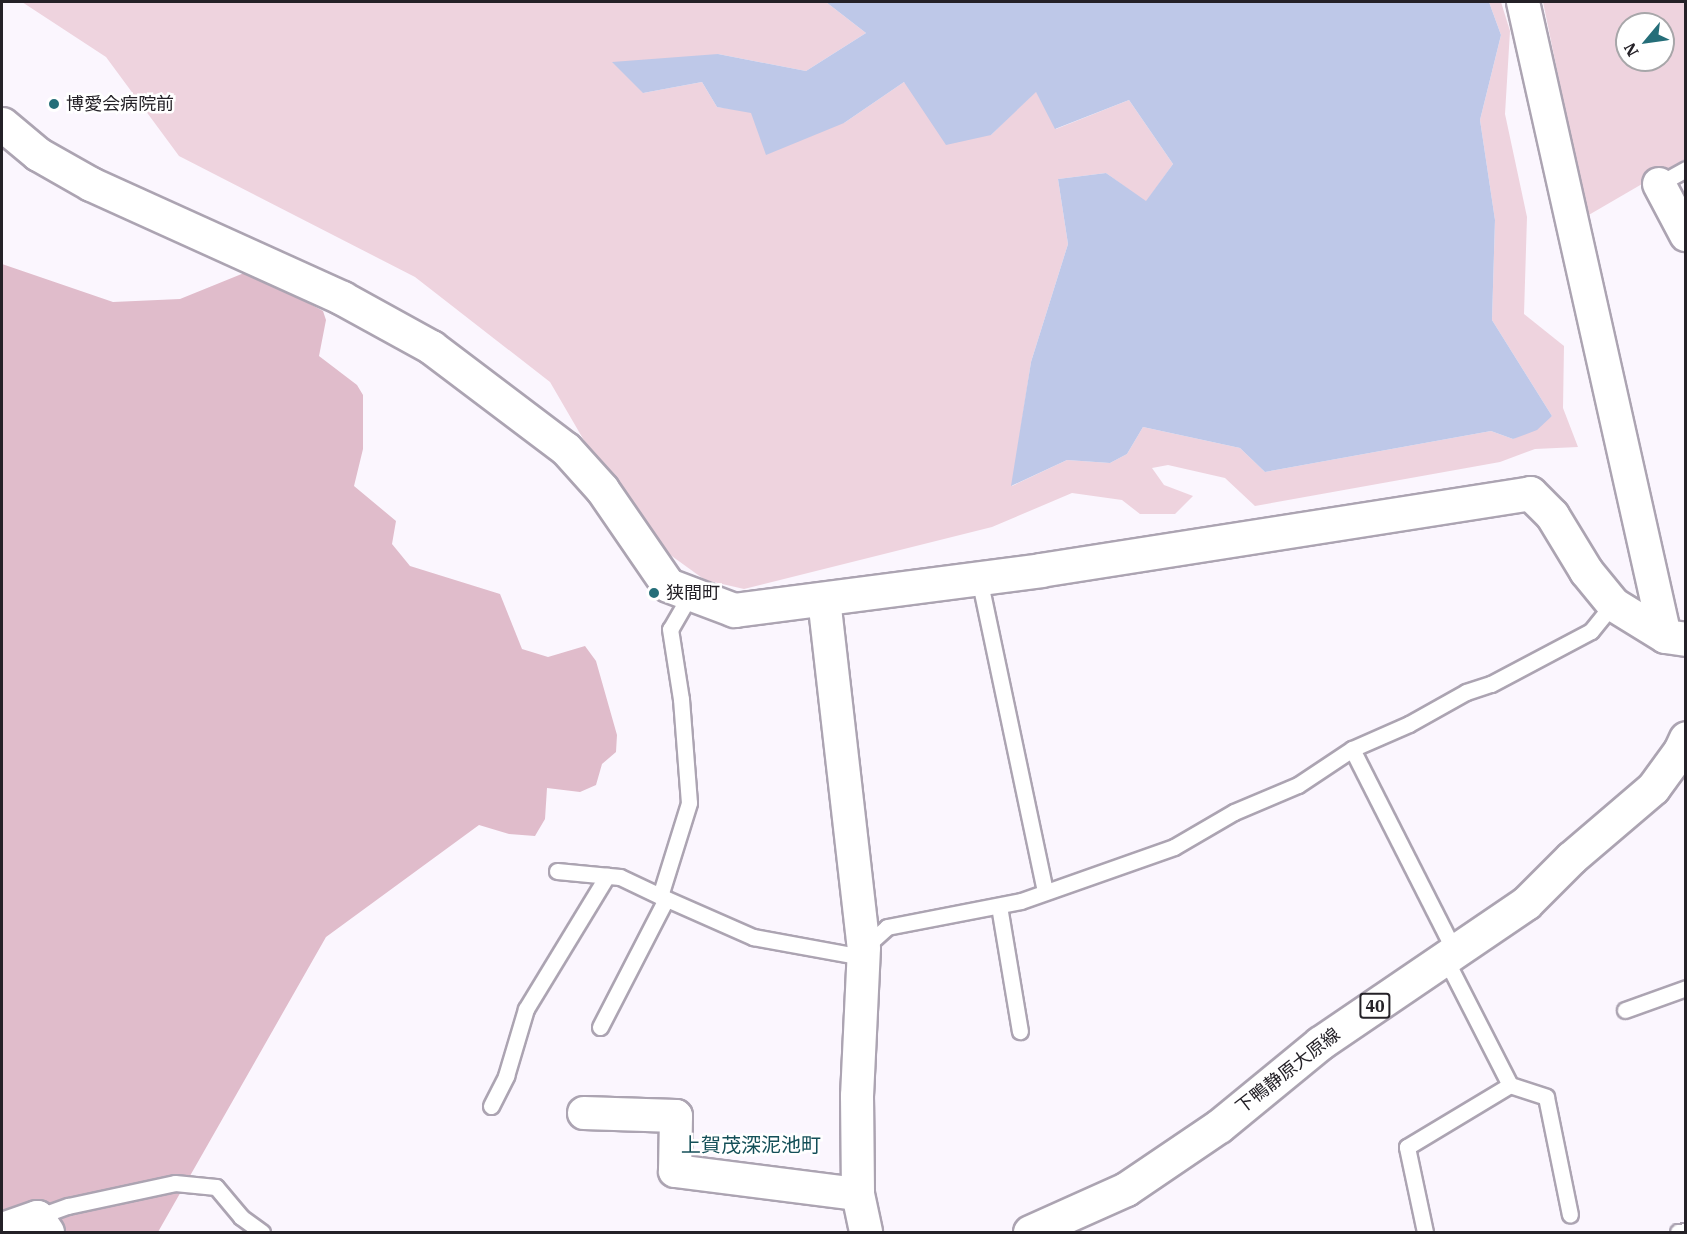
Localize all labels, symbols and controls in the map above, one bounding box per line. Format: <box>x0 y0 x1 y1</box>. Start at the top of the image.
north arrow <box>1615 12 1675 72</box>
text: N <box>1619 39 1643 60</box>
place label: 博愛会病院前 <box>66 93 174 115</box>
marker: 博愛会病院前 <box>47 97 61 111</box>
place label: 狭間町 <box>666 582 720 604</box>
marker: 狭間町 <box>647 586 661 600</box>
road number: 40 <box>1358 993 1392 1019</box>
street label: 下鴨静原大原線 <box>1232 1024 1344 1118</box>
district label: 上賀茂深泥池町 <box>681 1132 821 1156</box>

